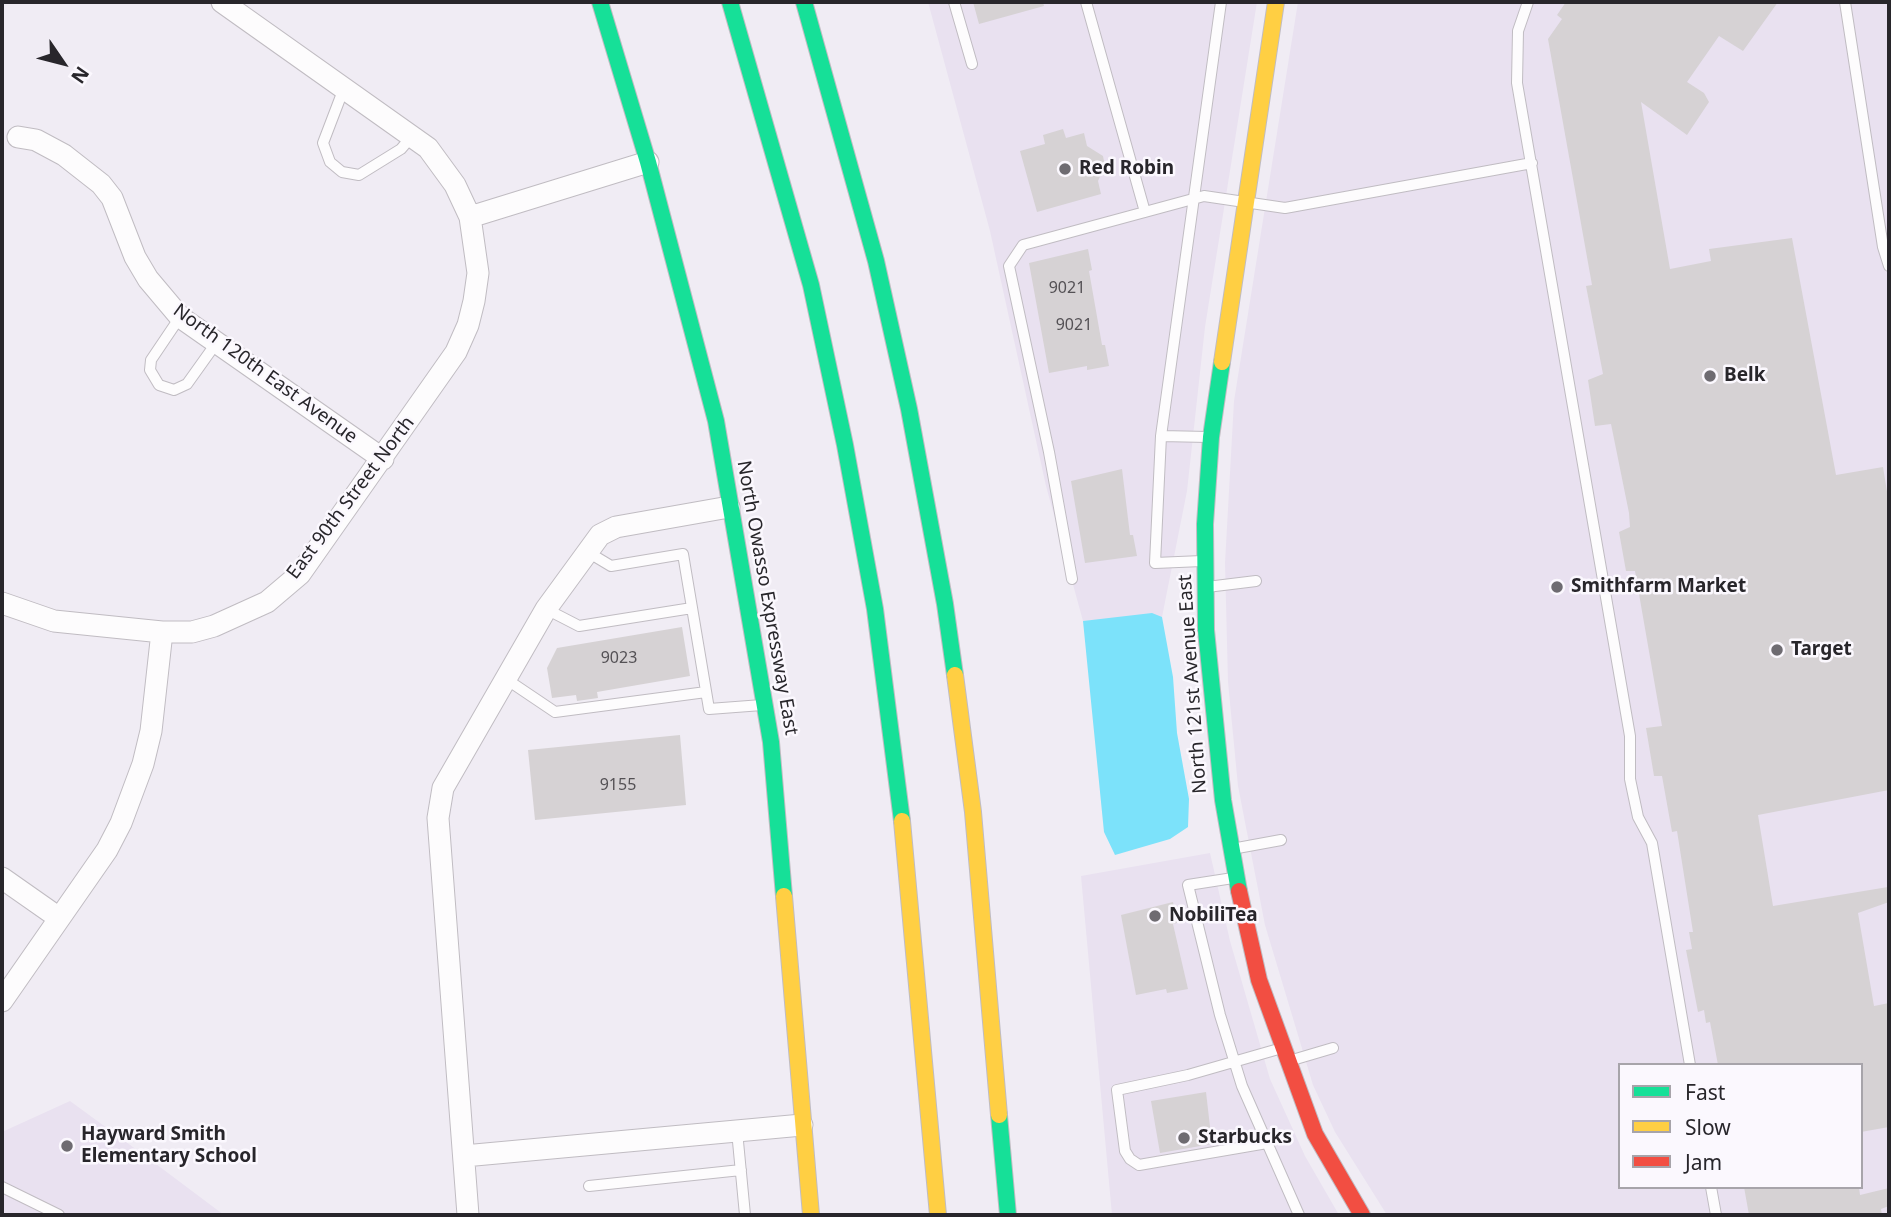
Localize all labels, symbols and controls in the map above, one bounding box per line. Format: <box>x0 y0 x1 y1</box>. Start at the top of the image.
north arrow <box>28 28 98 98</box>
text: N <box>65 61 95 89</box>
place label: Red Robin <box>1079 158 1174 180</box>
marker: Red Robin <box>1057 161 1073 177</box>
house number: 9021 <box>1049 278 1085 298</box>
street label: North 120th East Avenue <box>168 299 362 449</box>
house number: 9021 <box>1056 315 1092 335</box>
place label: Belk <box>1724 365 1765 387</box>
marker: Belk <box>1702 368 1718 384</box>
street label: East 90th Street North <box>282 412 420 584</box>
street label: North Owasso Expressway East <box>732 459 802 737</box>
street label: North 121st Avenue East <box>1174 574 1212 794</box>
place label: Smithfarm Market <box>1571 576 1746 598</box>
marker: Smithfarm Market <box>1549 579 1565 595</box>
place label: Target <box>1791 639 1852 661</box>
marker: Target <box>1769 642 1785 658</box>
house number: 9023 <box>601 648 637 668</box>
house number: 9155 <box>600 775 636 795</box>
place label: NobiliTea <box>1169 905 1258 927</box>
marker: NobiliTea <box>1147 908 1163 924</box>
legend <box>1618 1063 1863 1189</box>
text: Fast <box>1685 1078 1725 1106</box>
text: Slow <box>1685 1113 1731 1141</box>
place label: Hayward Smith Elementary School <box>81 1124 257 1168</box>
place label: Starbucks <box>1198 1127 1292 1149</box>
marker: Starbucks <box>1176 1130 1192 1146</box>
marker: Hayward Smith Elementary School <box>59 1138 75 1154</box>
text: Jam <box>1685 1148 1722 1176</box>

